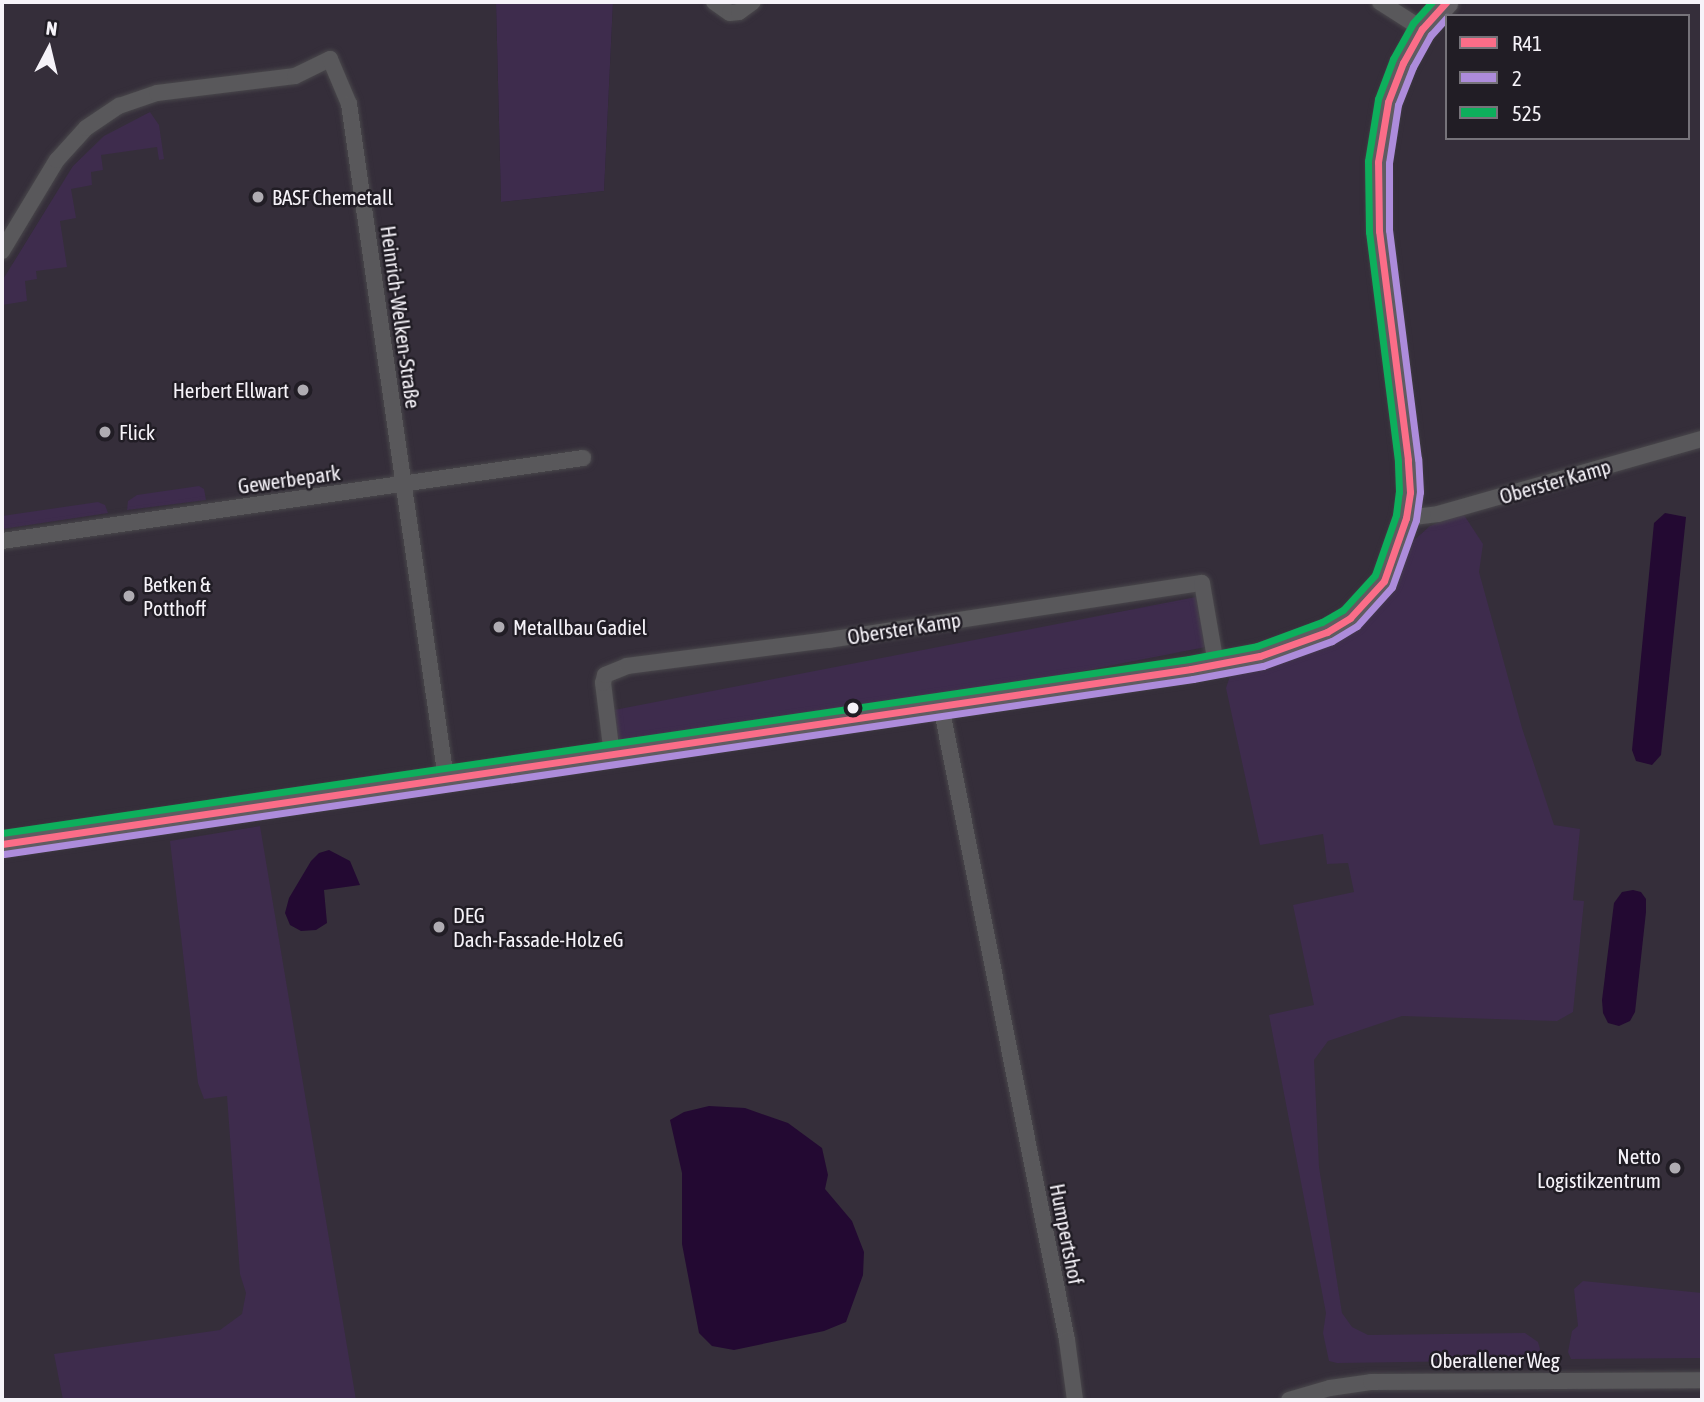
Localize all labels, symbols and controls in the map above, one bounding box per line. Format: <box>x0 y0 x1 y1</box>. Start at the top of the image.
north arrow <box>14 14 84 84</box>
legend <box>1445 14 1690 140</box>
text: N <box>45 17 58 40</box>
text: R41 <box>1512 31 1542 55</box>
text: 2 <box>1512 66 1522 90</box>
text: 525 <box>1512 101 1542 125</box>
place label: BASF Chemetall <box>272 184 393 210</box>
marker: BASF Chemetall <box>250 189 266 205</box>
street label: Heinrich-Welken-Straße <box>376 224 426 410</box>
place label: Herbert Ellwart <box>173 377 289 403</box>
marker: Herbert Ellwart <box>295 382 311 398</box>
place label: Flick <box>119 419 155 445</box>
marker: Flick <box>97 424 113 440</box>
street label: Oberster Kamp <box>1496 453 1614 509</box>
street label: Gewerbepark <box>236 459 342 499</box>
place label: Betken & Potthoff <box>143 571 211 621</box>
marker: Betken & Potthoff <box>121 588 137 604</box>
street label: Oberster Kamp <box>845 607 963 649</box>
place label: Metallbau Gadiel <box>513 614 647 640</box>
marker: Metallbau Gadiel <box>491 619 507 635</box>
unlabelled marker <box>846 701 860 715</box>
place label: DEG Dach-Fassade-Holz eG <box>453 902 624 952</box>
marker: DEG Dach-Fassade-Holz eG <box>431 919 447 935</box>
place label: Netto Logistikzentrum <box>1537 1143 1661 1193</box>
marker: Netto Logistikzentrum <box>1667 1160 1683 1176</box>
street label: Humpertshof <box>1045 1181 1089 1287</box>
street label: Oberallener Weg <box>1430 1347 1560 1373</box>

